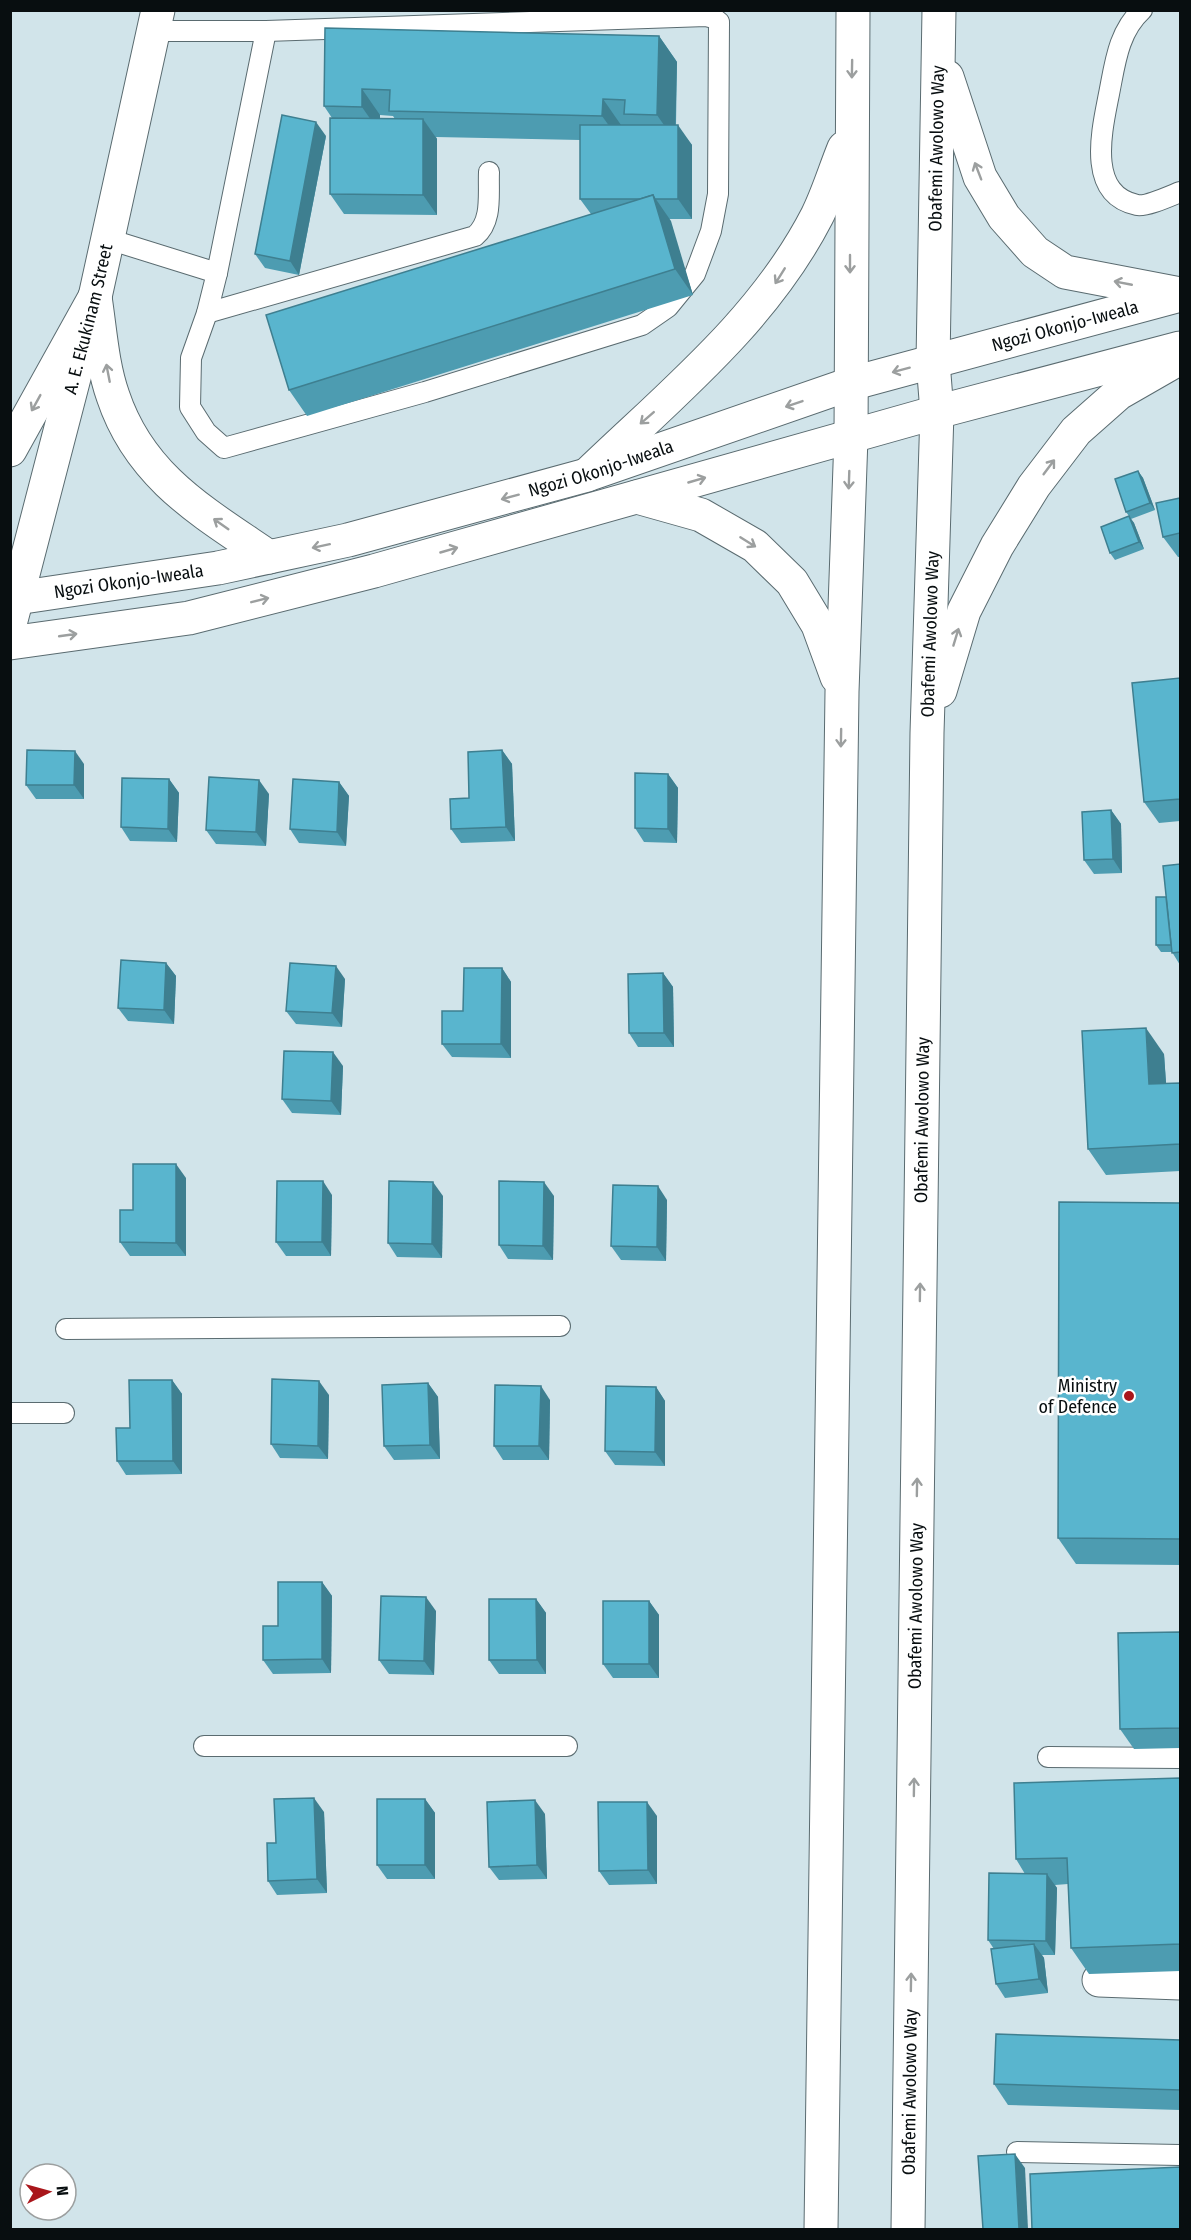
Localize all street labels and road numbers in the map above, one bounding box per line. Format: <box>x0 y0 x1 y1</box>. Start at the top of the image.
street label: Obafemi Awolowo Way <box>924 65 949 232</box>
street label: A. E. Ekukinam Street <box>59 242 117 396</box>
street label: Ngozi Okonjo-Iweala <box>989 296 1141 356</box>
street label: Ngozi Okonjo-Iweala <box>526 435 676 501</box>
street label: Obafemi Awolowo Way <box>916 551 944 718</box>
street label: Ngozi Okonjo-Iweala <box>52 559 205 603</box>
street label: Obafemi Awolowo Way <box>910 1037 934 1203</box>
street label: Obafemi Awolowo Way <box>904 1523 928 1689</box>
street label: Obafemi Awolowo Way <box>898 2009 922 2175</box>

